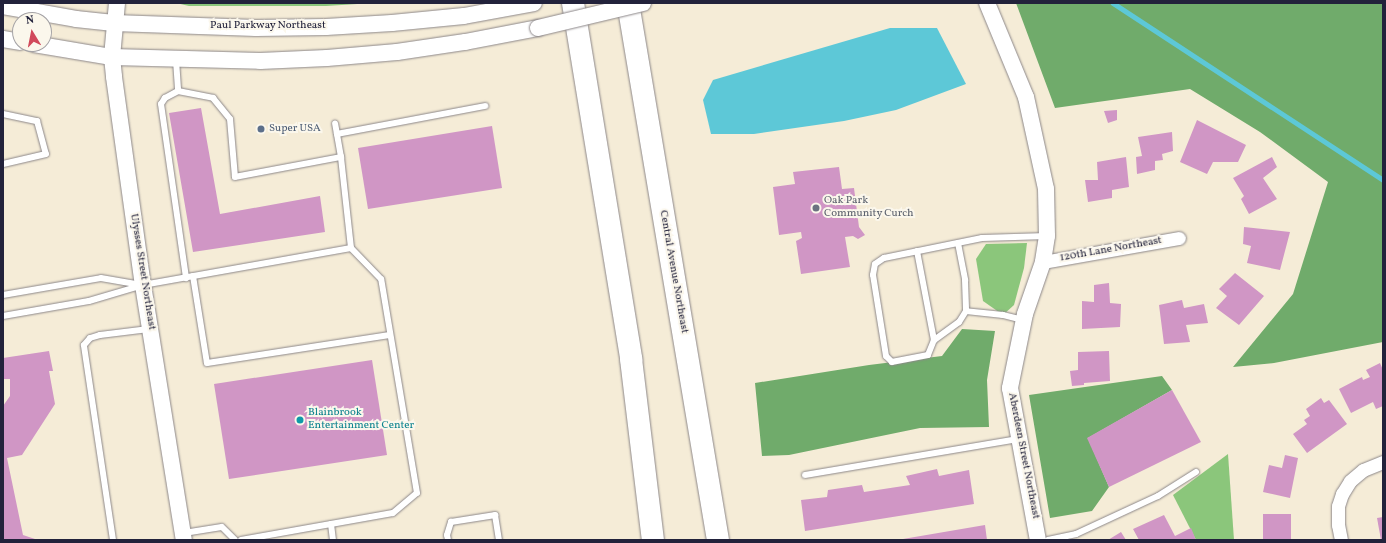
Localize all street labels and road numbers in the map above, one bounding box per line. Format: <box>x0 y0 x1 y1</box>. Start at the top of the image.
street label: Paul Parkway Northeast <box>210 19 326 33</box>
street label: Central Avenue Northeast <box>656 209 690 335</box>
street label: Ulysses Street Northeast <box>126 213 158 331</box>
street label: 120th Lane Northeast <box>1059 235 1163 265</box>
street label: Aberdeen Street Northeast <box>1004 392 1042 520</box>

